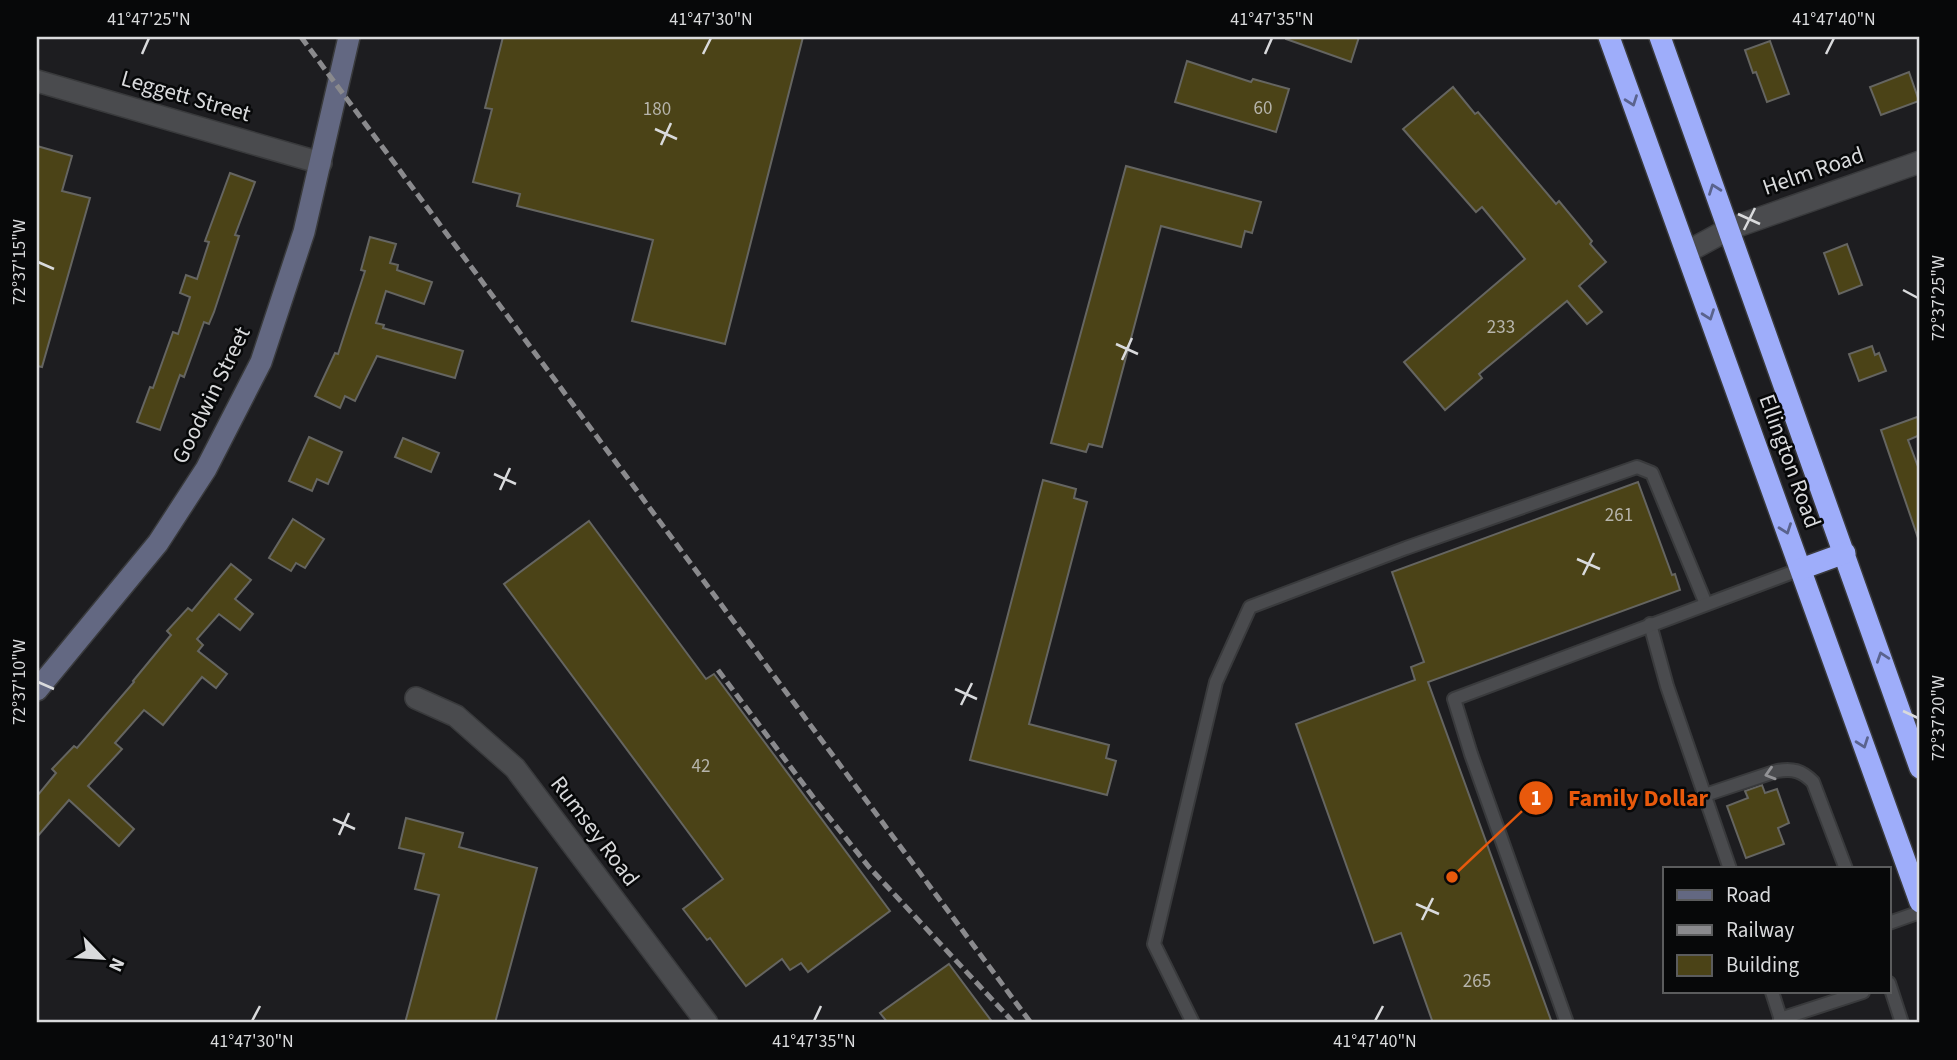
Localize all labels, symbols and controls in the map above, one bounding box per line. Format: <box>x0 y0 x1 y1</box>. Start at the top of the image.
text: 41°47'25"N <box>107 7 191 32</box>
text: 41°47'30"N <box>669 7 753 32</box>
text: 41°47'35"N <box>1230 7 1314 32</box>
text: 41°47'40"N <box>1792 7 1876 32</box>
street label: Leggett Street <box>117 62 255 130</box>
one-way arrow <box>1624 94 1638 106</box>
house number: 60 <box>1254 95 1272 122</box>
house number: 180 <box>643 96 671 123</box>
street label: Helm Road <box>1758 138 1868 204</box>
one-way arrow <box>1709 184 1723 196</box>
text: 72°37'15"W <box>7 219 32 305</box>
text: 72°37'25"W <box>1926 255 1951 341</box>
one-way arrow <box>1701 309 1715 321</box>
house number: 233 <box>1487 314 1515 341</box>
street label: Goodwin Street <box>164 321 259 469</box>
street label: Ellington Road <box>1751 390 1829 532</box>
house number: 261 <box>1605 502 1633 529</box>
one-way arrow <box>1778 523 1792 535</box>
text: 72°37'10"W <box>7 639 32 725</box>
one-way arrow <box>1876 652 1890 664</box>
text: 72°37'20"W <box>1926 675 1951 761</box>
one-way arrow <box>1855 737 1869 749</box>
house number: 42 <box>692 753 710 780</box>
one-way arrow <box>1764 765 1776 780</box>
street label: Rumsey Road <box>543 769 647 893</box>
callout: Family Dollar <box>1519 775 1722 820</box>
text: Family Dollar <box>1568 781 1709 816</box>
text: 1 <box>1530 783 1542 813</box>
legend <box>1663 867 1890 993</box>
text: Road <box>1726 880 1771 910</box>
text: Railway <box>1726 915 1794 945</box>
north arrow <box>66 923 136 993</box>
text: Building <box>1726 950 1800 980</box>
text: N <box>101 953 131 976</box>
house number: 265 <box>1463 968 1491 995</box>
text: 41°47'30"N <box>210 1029 294 1054</box>
text: 41°47'35"N <box>772 1029 856 1054</box>
text: 41°47'40"N <box>1333 1029 1417 1054</box>

